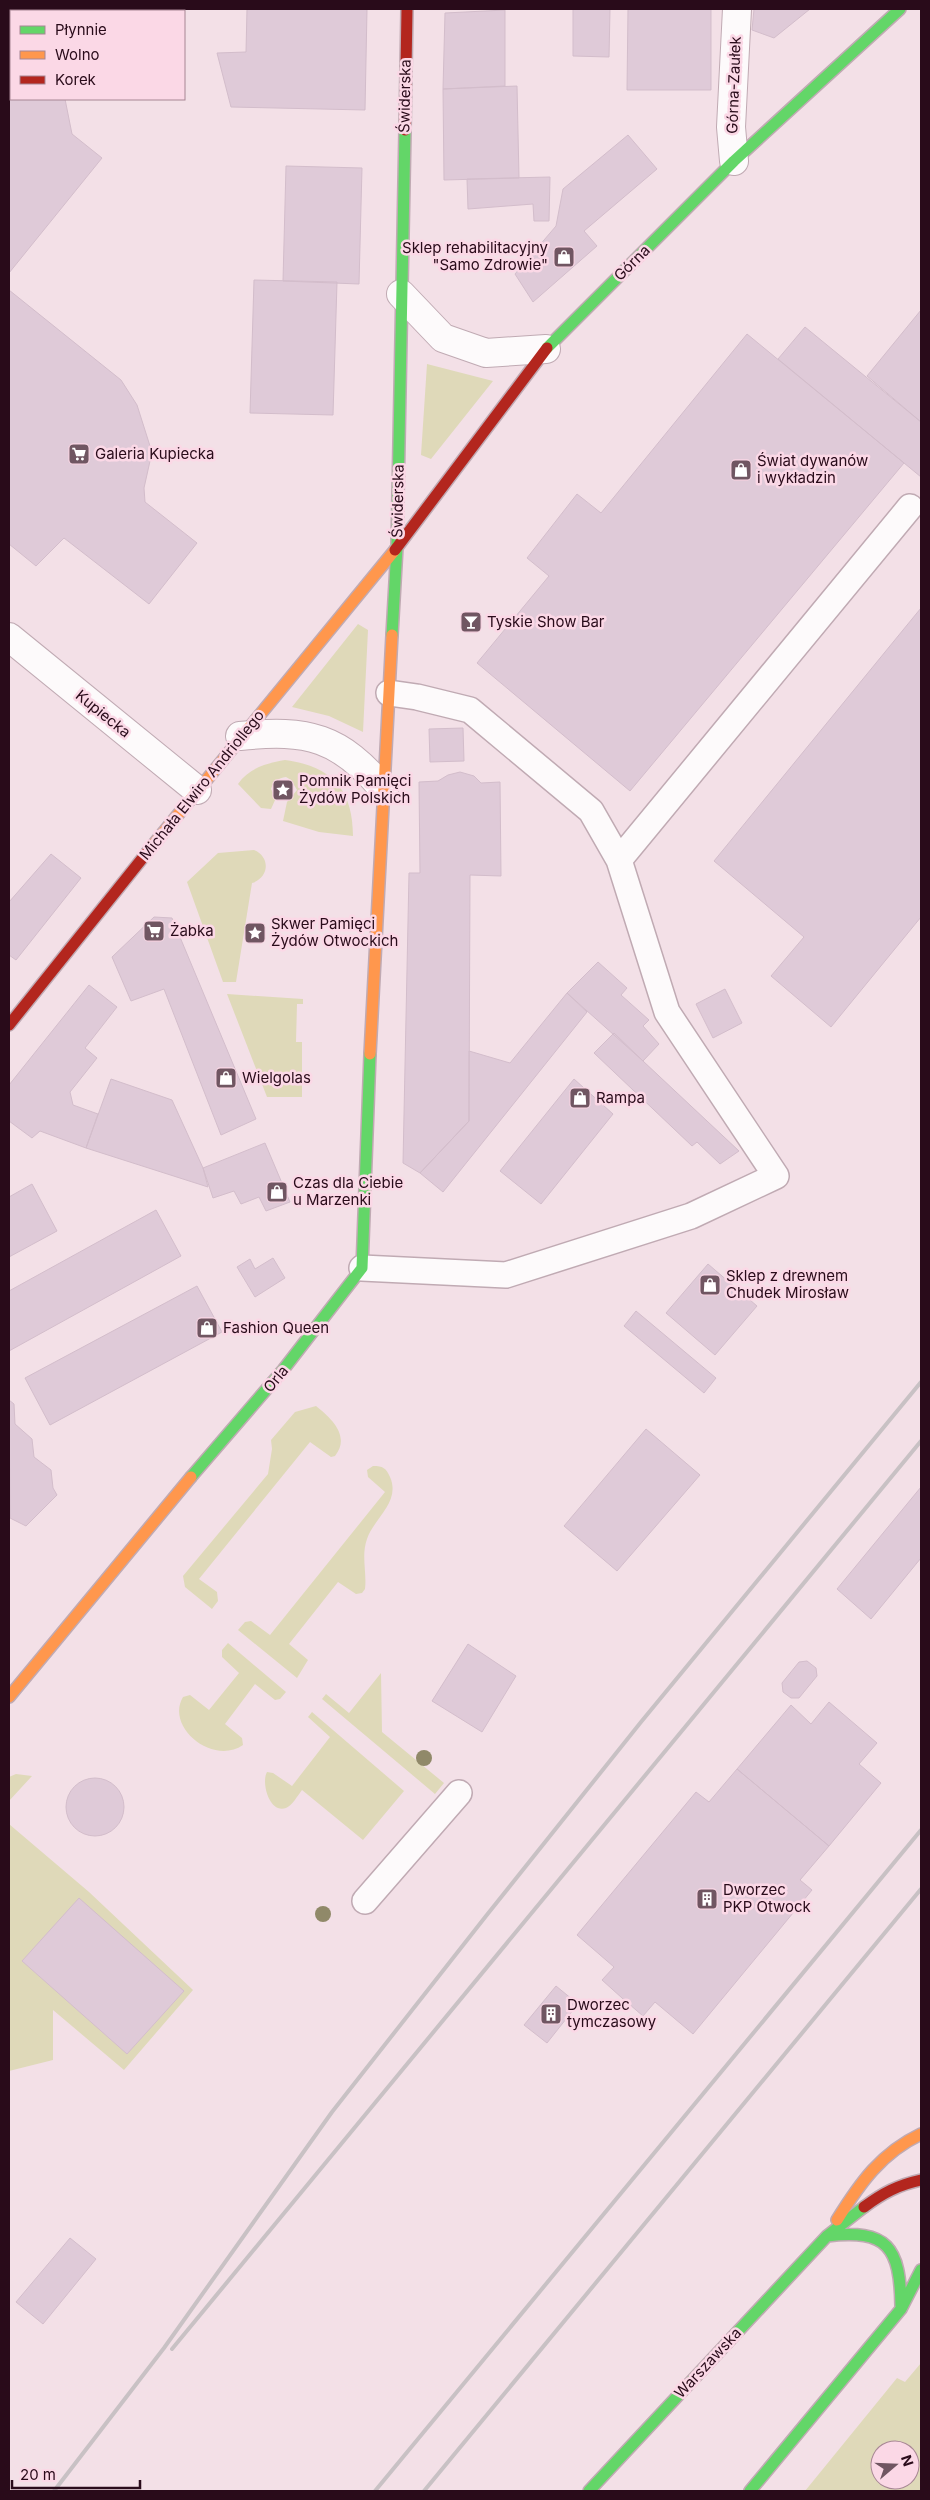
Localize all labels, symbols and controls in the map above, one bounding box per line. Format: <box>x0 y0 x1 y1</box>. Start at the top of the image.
legend <box>10 10 185 100</box>
text: Płynnie <box>55 20 107 39</box>
street label: Górna-Zaułek <box>722 35 745 134</box>
text: Wolno <box>55 45 100 64</box>
street label: Świderska <box>394 59 415 133</box>
text: Korek <box>55 70 97 89</box>
place label: Sklep rehabilitacyjny "Samo Zdrowie" <box>402 238 549 274</box>
street label: Górna <box>610 241 654 285</box>
shop icon: Sklep rehabilitacyjny "Samo Zdrowie" <box>552 245 576 269</box>
supermarket icon: Galeria Kupiecka <box>67 442 91 466</box>
place label: Galeria Kupiecka <box>95 444 214 463</box>
place label: Świat dywanów i wykładzin <box>757 451 868 487</box>
shop icon: Świat dywanów i wykładzin <box>729 458 753 482</box>
street label: Świderska <box>387 464 408 538</box>
bar icon: Tyskie Show Bar <box>459 610 483 634</box>
place label: Tyskie Show Bar <box>487 612 605 631</box>
street label: Kupiecka <box>72 686 135 742</box>
street label: Michała Elwiro Andriollego <box>135 706 268 864</box>
place label: Pomnik Pamięci Żydów Polskich <box>299 771 411 807</box>
place icon: Pomnik Pamięci Żydów Polskich <box>271 778 295 802</box>
place label: Skwer Pamięci Żydów Otwockich <box>271 914 398 950</box>
supermarket icon: Żabka <box>142 919 166 943</box>
place label: Żabka <box>170 921 214 940</box>
place icon: Skwer Pamięci Żydów Otwockich <box>243 921 267 945</box>
shop icon: Wielgolas <box>214 1066 238 1090</box>
place label: Wielgolas <box>242 1068 311 1087</box>
shop icon: Rampa <box>568 1086 592 1110</box>
place label: Rampa <box>596 1088 645 1107</box>
place label: Czas dla Ciebie u Marzenki <box>293 1173 403 1209</box>
shop icon: Czas dla Ciebie u Marzenki <box>265 1180 289 1204</box>
place label: Sklep z drewnem Chudek Mirosław <box>726 1266 849 1302</box>
shop icon: Sklep z drewnem Chudek Mirosław <box>698 1273 722 1297</box>
shop icon: Fashion Queen <box>195 1316 219 1340</box>
place label: Fashion Queen <box>223 1318 329 1337</box>
street label: Orla <box>259 1361 292 1396</box>
place label: Dworzec PKP Otwock <box>723 1880 812 1916</box>
building icon: Dworzec PKP Otwock <box>695 1887 719 1911</box>
place label: Dworzec tymczasowy <box>567 1995 657 2031</box>
building icon: Dworzec tymczasowy <box>539 2002 563 2026</box>
street label: Warszawska <box>670 2323 745 2402</box>
north arrow <box>870 2440 920 2490</box>
text: N <box>898 2453 918 2468</box>
scale bar <box>12 2458 140 2490</box>
text: 20 m <box>20 2465 56 2484</box>

